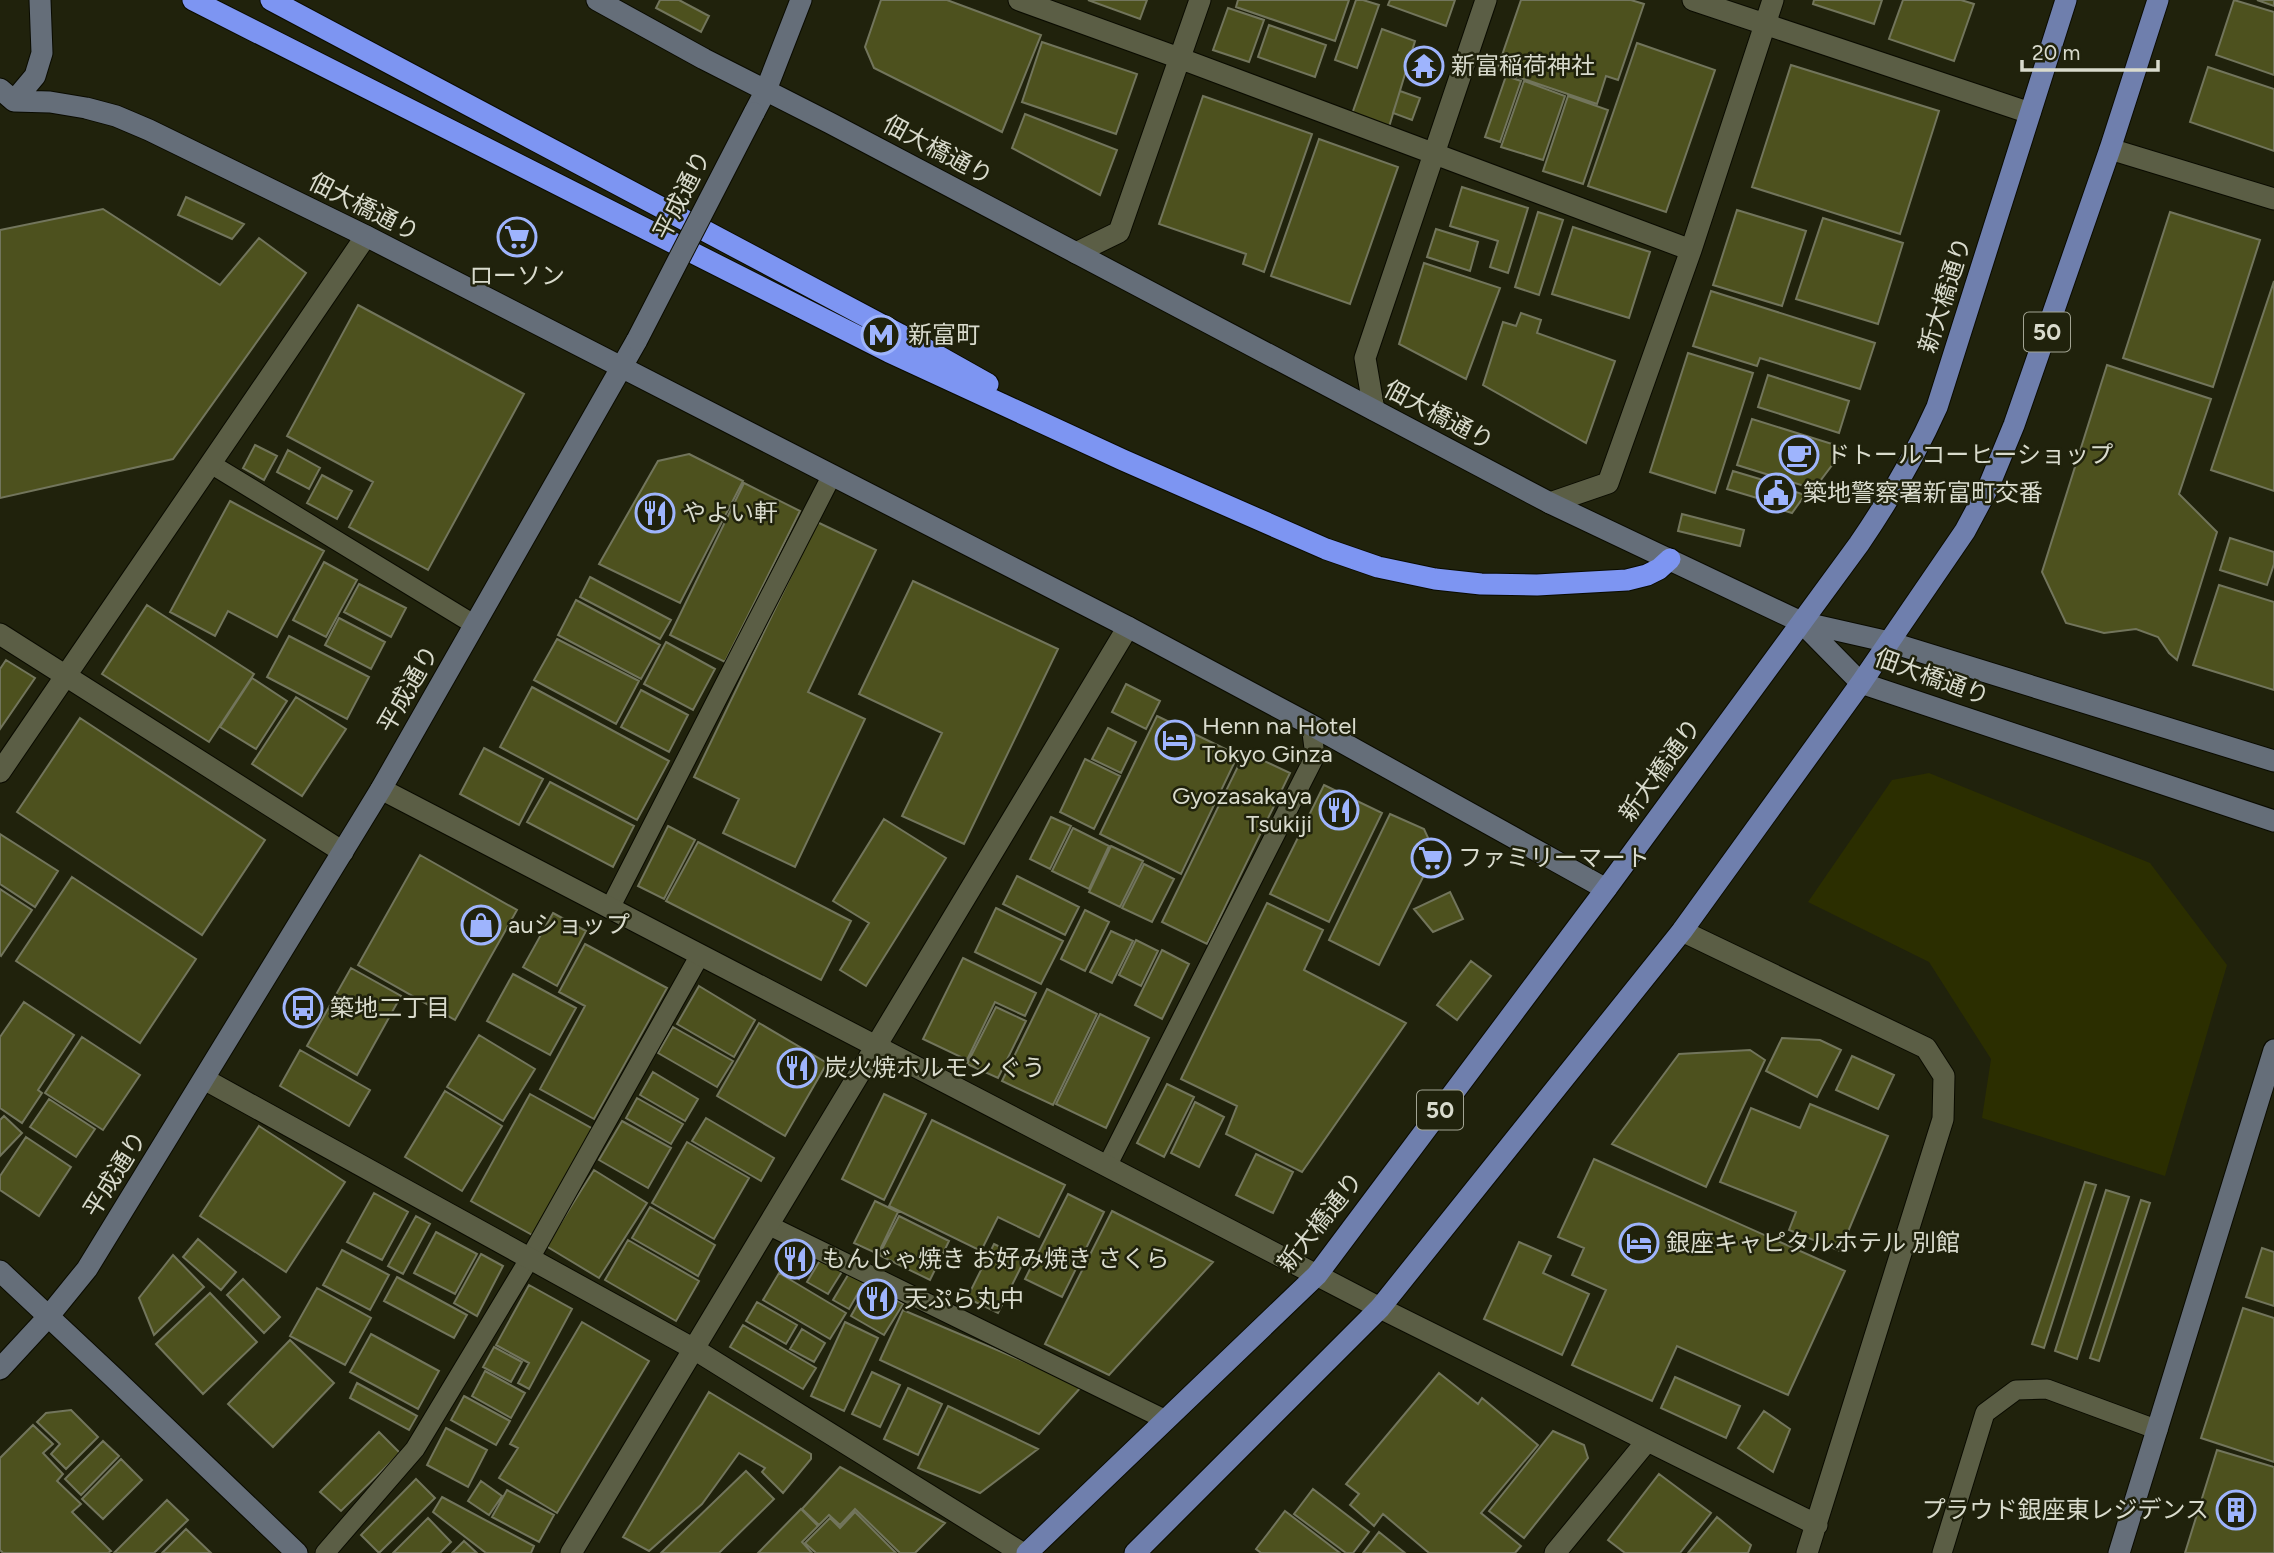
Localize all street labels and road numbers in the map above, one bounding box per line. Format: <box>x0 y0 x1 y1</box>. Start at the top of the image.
street label: 佃大橋通り <box>878 109 998 191</box>
street label: 平成通り <box>647 145 716 244</box>
street label: 佃大橋通り <box>304 166 424 247</box>
street label: 新大橋通り <box>1912 233 1977 356</box>
road number: 50 <box>2024 312 2070 352</box>
street label: 佃大橋通り <box>1379 374 1499 456</box>
street label: 平成通り <box>371 640 444 738</box>
street label: 佃大橋通り <box>1871 642 1994 711</box>
street label: 新大橋通り <box>1613 713 1707 827</box>
road number: 50 <box>1417 1091 1463 1130</box>
street label: 平成通り <box>77 1125 152 1222</box>
street label: 新大橋通り <box>1271 1166 1369 1277</box>

